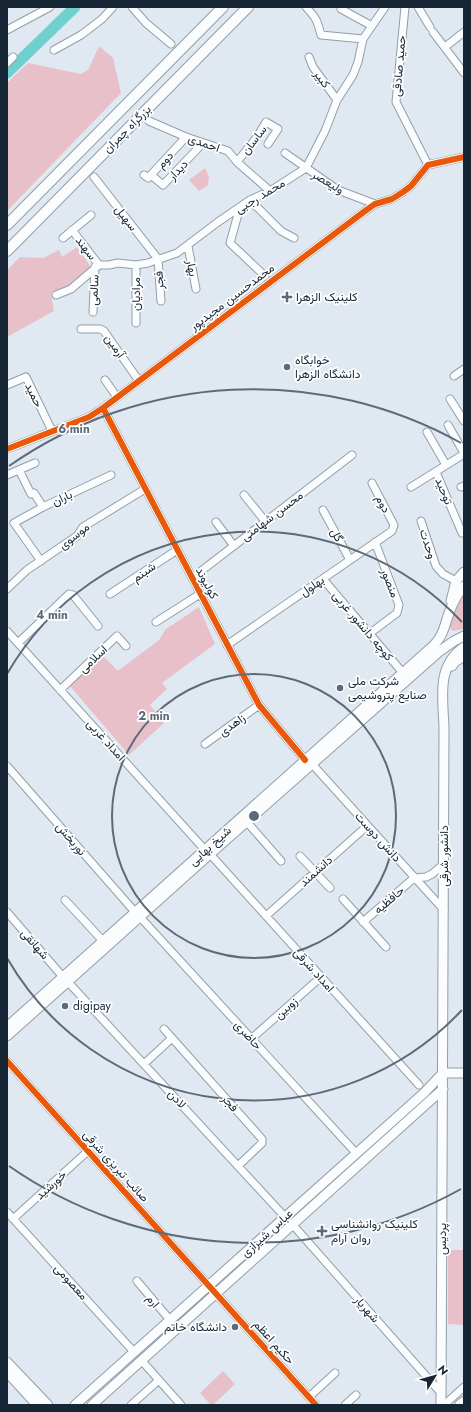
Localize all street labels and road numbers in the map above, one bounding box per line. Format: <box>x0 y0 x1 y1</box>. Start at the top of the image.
street label: حمید صادقی <box>387 35 411 97</box>
street label: کبیر <box>309 65 335 92</box>
street label: بزرگراه چمران <box>99 101 155 157</box>
street label: ساسان <box>237 121 271 159</box>
street label: احمدی <box>186 129 222 157</box>
street label: دوم <box>152 147 178 173</box>
street label: دیدار <box>163 155 193 185</box>
street label: ولیعصر <box>308 165 348 199</box>
street label: محمد رجبی <box>231 174 289 218</box>
street label: سهیل <box>110 201 142 235</box>
street label: سهند <box>71 232 101 264</box>
street label: بهار <box>181 257 202 278</box>
street label: محمدحسین مجیدپور <box>185 259 278 336</box>
street label: فجر <box>150 270 169 291</box>
street label: سالمی <box>84 274 104 306</box>
street label: مرادیان <box>127 277 145 311</box>
street label: آرمین <box>100 330 130 363</box>
street label: حمید <box>20 380 48 410</box>
street label: توحید <box>430 475 458 508</box>
street label: باران <box>49 485 75 511</box>
street label: محسن شهامتی <box>237 487 307 545</box>
street label: دوم <box>371 492 395 516</box>
street label: موسوی <box>55 518 93 554</box>
street label: گل <box>326 525 348 545</box>
street label: وحدت <box>415 527 441 561</box>
street label: شبنم <box>128 557 160 587</box>
street label: کولیوند <box>191 564 223 602</box>
street label: منصور <box>376 565 404 600</box>
street label: بهلول <box>296 571 328 601</box>
street label: کوچه دانشور غربی <box>328 587 398 665</box>
street label: اسلامی <box>74 641 112 677</box>
street label: زاهدی <box>215 709 249 741</box>
street label: امداد غربی <box>82 715 130 765</box>
street label: دانش دوست <box>351 808 406 866</box>
street label: نوربخش <box>51 818 91 860</box>
street label: شیخ بهایی <box>185 822 235 870</box>
street label: دانشور شرقی <box>435 825 453 887</box>
street label: دانشمند <box>295 851 337 891</box>
street label: حافظیه <box>370 882 408 918</box>
street label: شهانقی <box>16 925 54 963</box>
street label: امداد شرقی <box>289 944 339 996</box>
street label: زوبین <box>270 993 302 1023</box>
street label: حاضری <box>230 1016 266 1054</box>
street label: لادن <box>163 1085 191 1113</box>
street label: فجر <box>217 1089 243 1116</box>
street label: صائب تبریزی شرقی <box>79 1126 153 1206</box>
street label: خورشید <box>31 1166 71 1204</box>
street label: عباس شیرازی <box>237 1205 297 1261</box>
street label: پردیس <box>433 1223 451 1255</box>
street label: معصومی <box>50 1260 92 1304</box>
street label: ارم <box>142 1290 164 1312</box>
street label: شهریار <box>349 1291 384 1327</box>
street label: حکیم اعظم <box>249 1316 299 1368</box>

